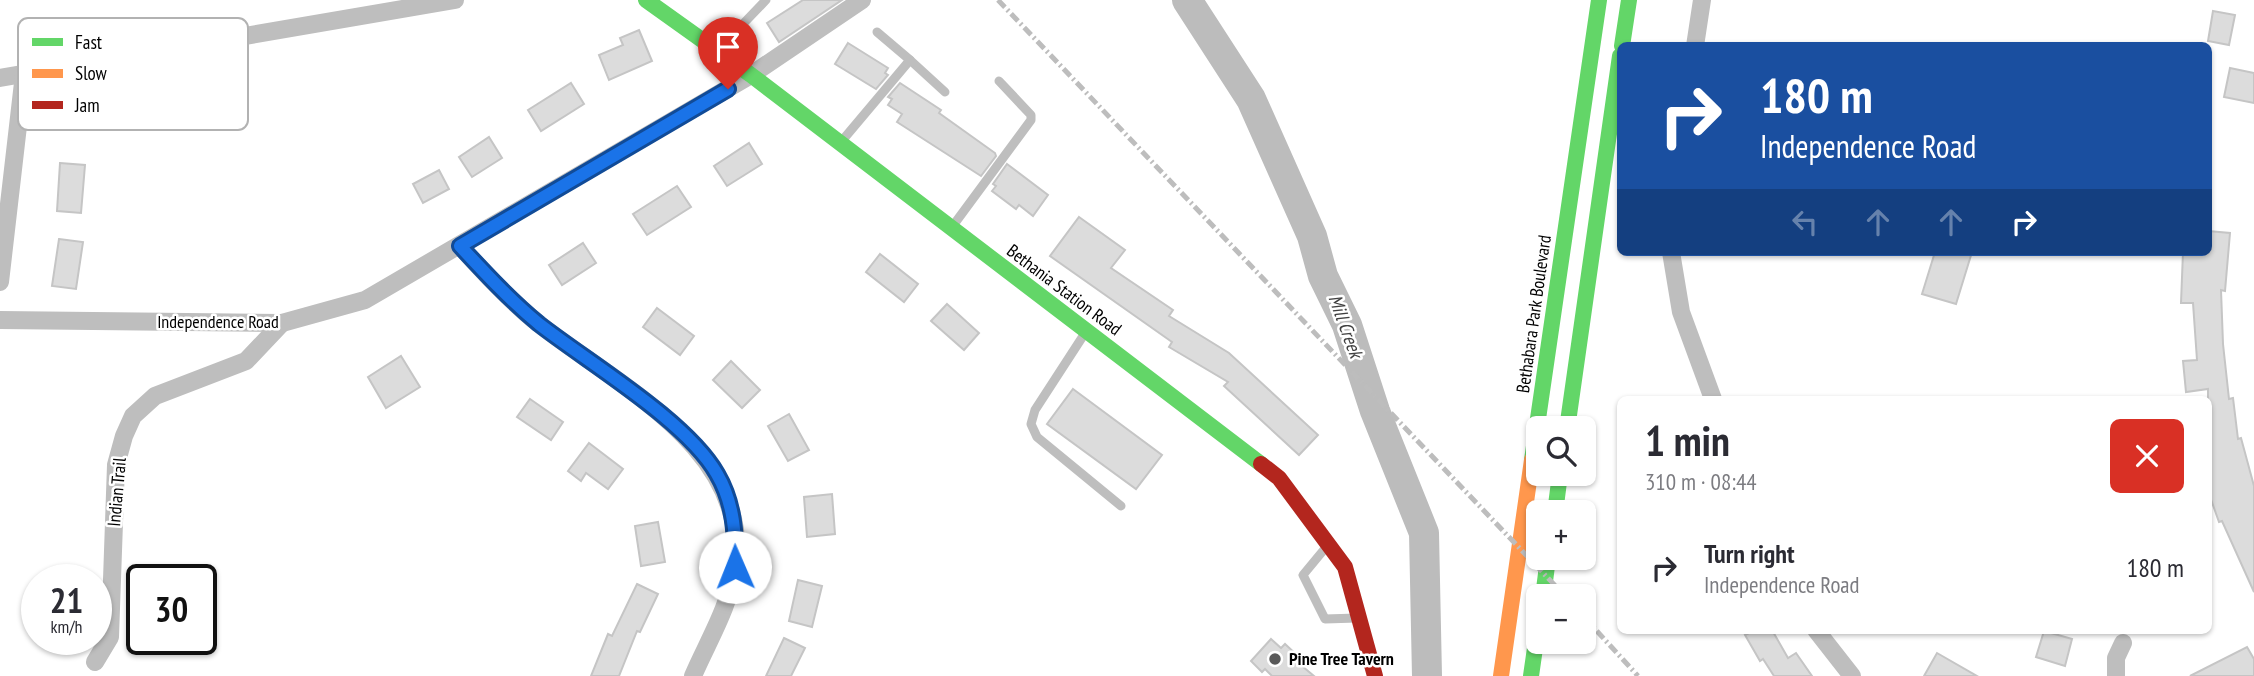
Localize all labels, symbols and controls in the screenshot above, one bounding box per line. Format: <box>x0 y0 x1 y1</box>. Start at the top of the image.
pin <box>698 17 758 89</box>
legend <box>18 18 248 130</box>
icon: arrive <box>709 28 747 66</box>
text: Fast <box>75 30 103 54</box>
text: Slow <box>75 61 108 85</box>
text: 180 m <box>1760 63 1873 127</box>
icon: right <box>1645 70 1736 161</box>
text: Jam <box>74 93 100 117</box>
text: Independence Road <box>1760 125 1976 167</box>
icon: left <box>1786 203 1824 241</box>
icon: ahead <box>1859 203 1897 241</box>
icon: ahead <box>1932 203 1970 241</box>
icon: right <box>2005 203 2043 241</box>
street label: Bethabara Park Boulevard <box>1511 233 1556 394</box>
street label: Bethania Station Road <box>1002 239 1126 340</box>
water label: Mill Creek <box>1323 291 1369 363</box>
street label: Independence Road <box>157 310 279 333</box>
text: 1 min <box>1645 413 1730 468</box>
map controls <box>1526 416 1596 654</box>
button: search <box>1526 416 1596 486</box>
button: close <box>2110 419 2184 493</box>
street label: Indian Trail <box>102 456 131 527</box>
text: 310 m · 08:44 <box>1645 467 1757 496</box>
button: + <box>1526 500 1596 570</box>
position arrow <box>698 530 772 604</box>
text: Turn right <box>1704 537 1795 570</box>
icon: right <box>1645 549 1683 587</box>
text: 180 m <box>2126 551 2184 584</box>
speed limit sign: 30 <box>126 564 217 655</box>
text: Independence Road <box>1704 570 1859 599</box>
text: 21 <box>50 577 83 623</box>
button: − <box>1526 584 1596 654</box>
text: km/h <box>51 615 82 638</box>
place label: Pine Tree Tavern <box>1289 647 1394 670</box>
marker: Pine Tree Tavern <box>1267 651 1283 667</box>

